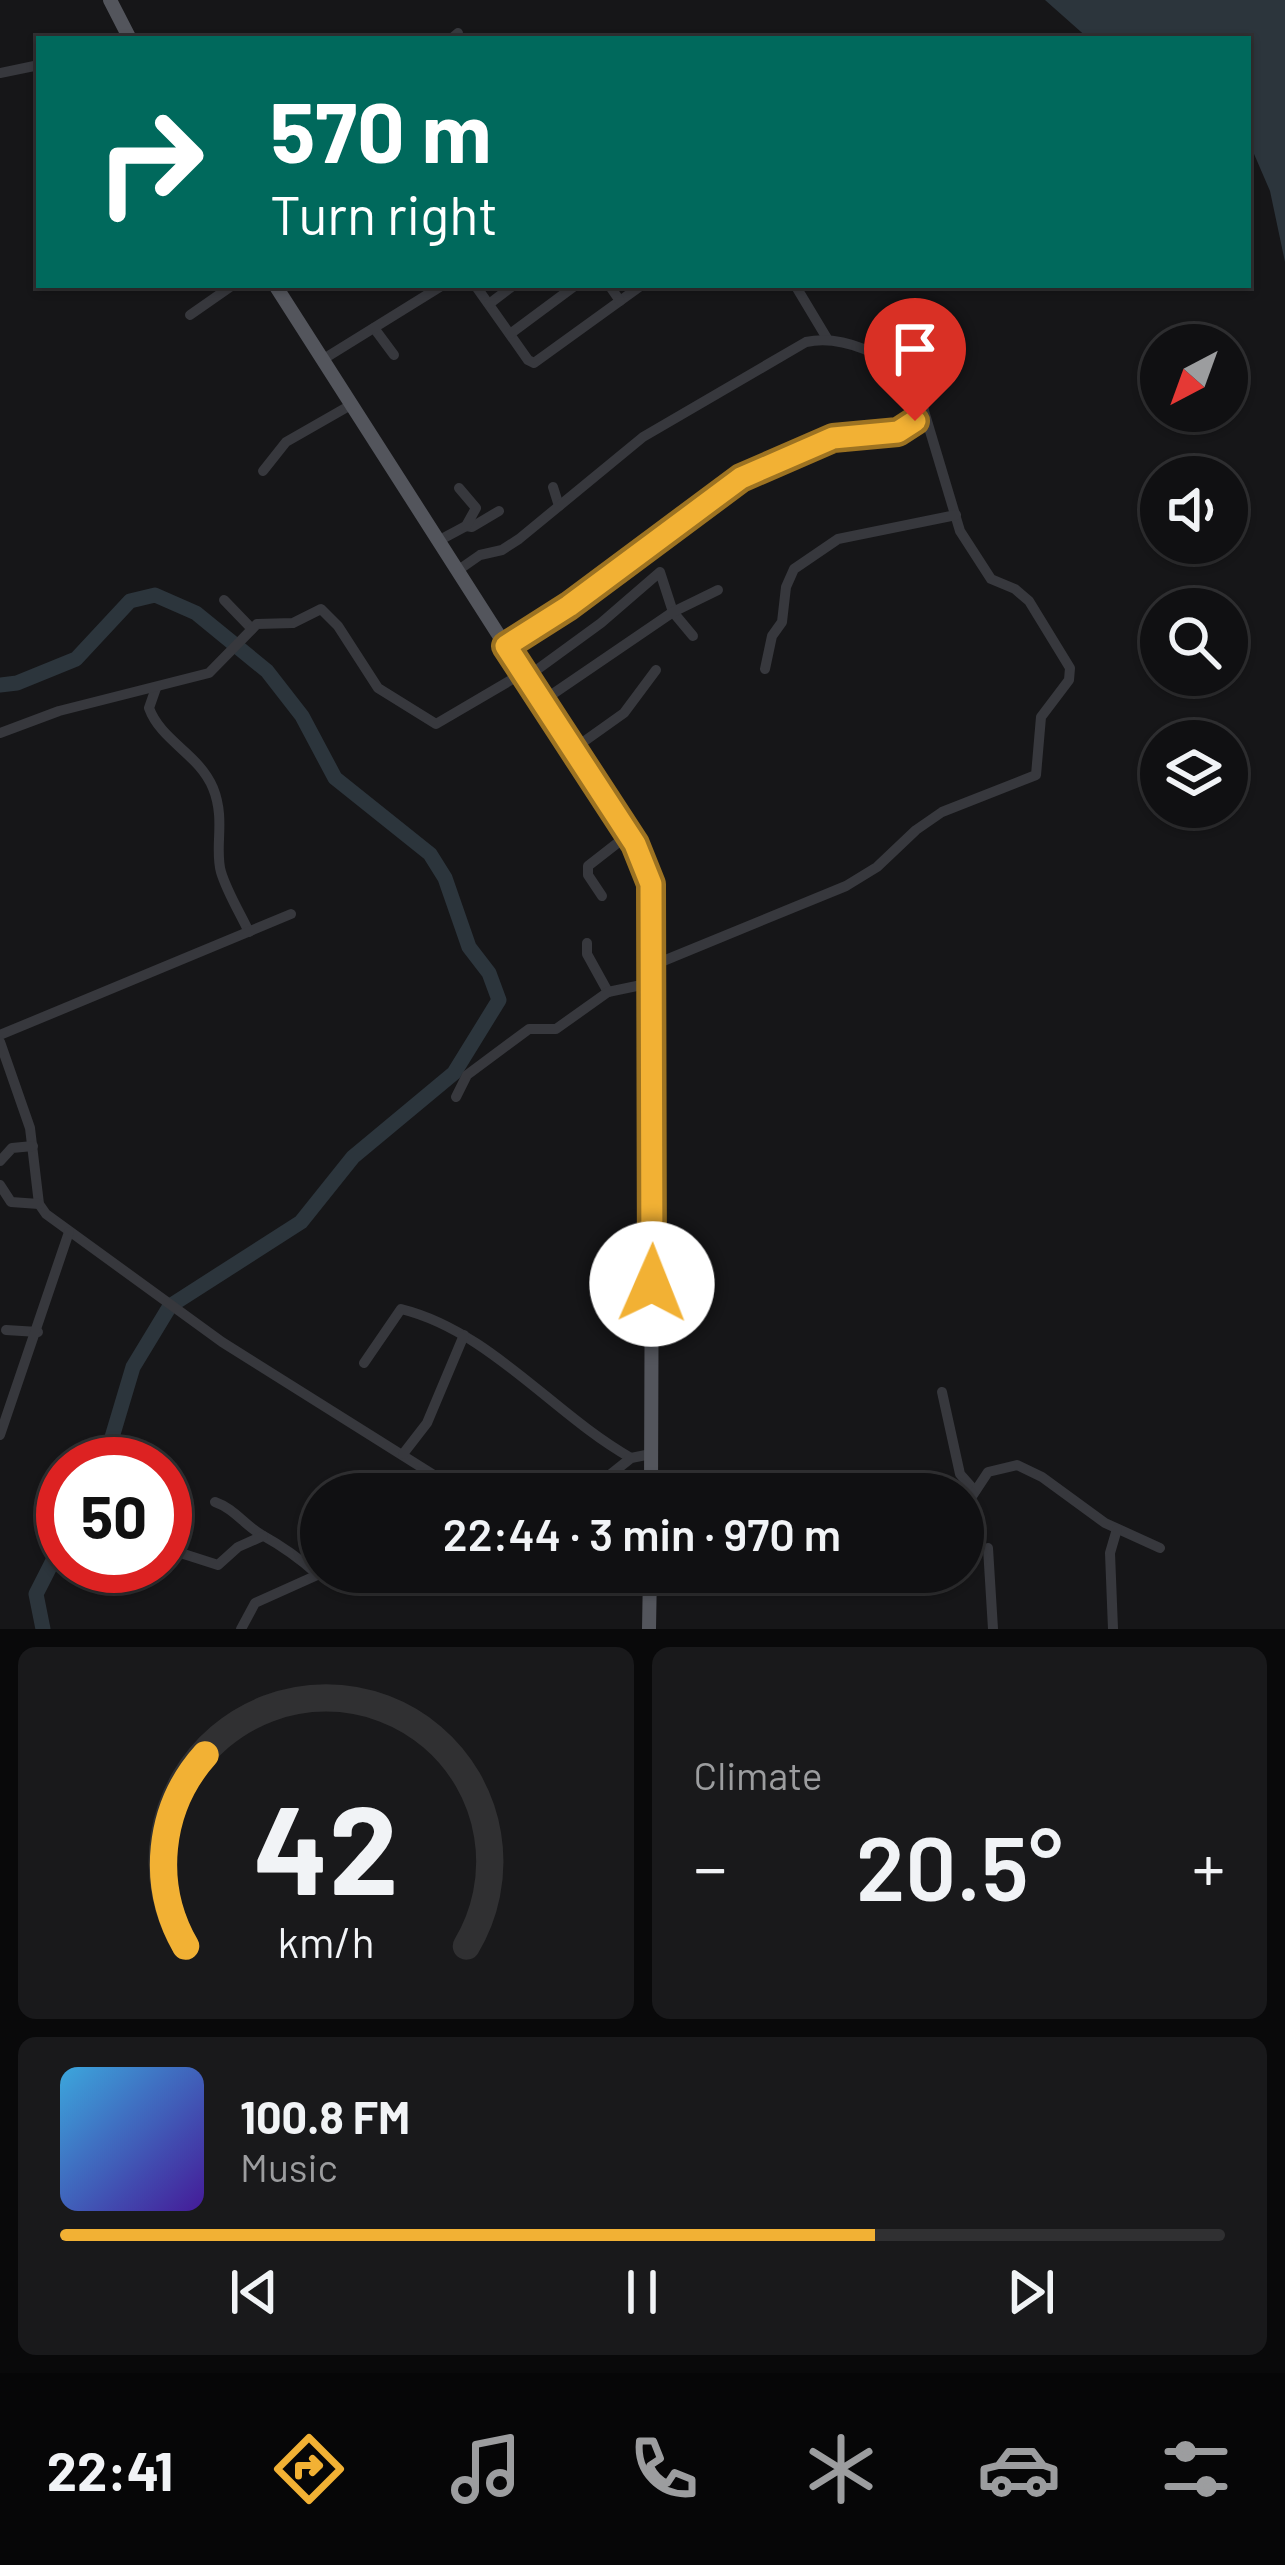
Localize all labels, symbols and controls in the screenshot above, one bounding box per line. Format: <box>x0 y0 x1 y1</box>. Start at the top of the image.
text: 570 m <box>270 79 492 180</box>
icon: right <box>72 84 228 240</box>
text: Turn right <box>270 181 498 246</box>
pin <box>864 298 966 421</box>
icon: arrive <box>882 316 948 382</box>
north arrow <box>1140 324 1248 432</box>
map controls <box>1140 324 1248 828</box>
button: sound <box>1140 456 1248 564</box>
button: search <box>1140 588 1248 696</box>
button: layers <box>1140 720 1248 828</box>
position arrow <box>589 1221 715 1347</box>
speed limit sign: 50 <box>36 1437 192 1593</box>
text: 22:44 · 3 min · 970 m <box>443 1506 841 1560</box>
text: Climate <box>694 1751 823 1798</box>
text: 42 <box>253 1770 398 1920</box>
text: 20.5° <box>856 1811 1063 1919</box>
text: − <box>694 1826 727 1905</box>
text: + <box>1192 1826 1225 1905</box>
text: km/h <box>277 1915 374 1967</box>
text: 100.8 FM <box>240 2089 410 2143</box>
text: Music <box>240 2143 338 2190</box>
icon: previous <box>221 2259 287 2325</box>
icon: pause <box>609 2259 675 2325</box>
icon: next <box>998 2259 1064 2325</box>
icon: directions <box>267 2427 351 2511</box>
icon: music <box>444 2427 528 2511</box>
icon: phone <box>622 2427 706 2511</box>
icon: climate <box>799 2427 883 2511</box>
icon: car <box>977 2427 1061 2511</box>
icon: filters <box>1154 2427 1238 2511</box>
text: 22:41 <box>47 2437 173 2502</box>

